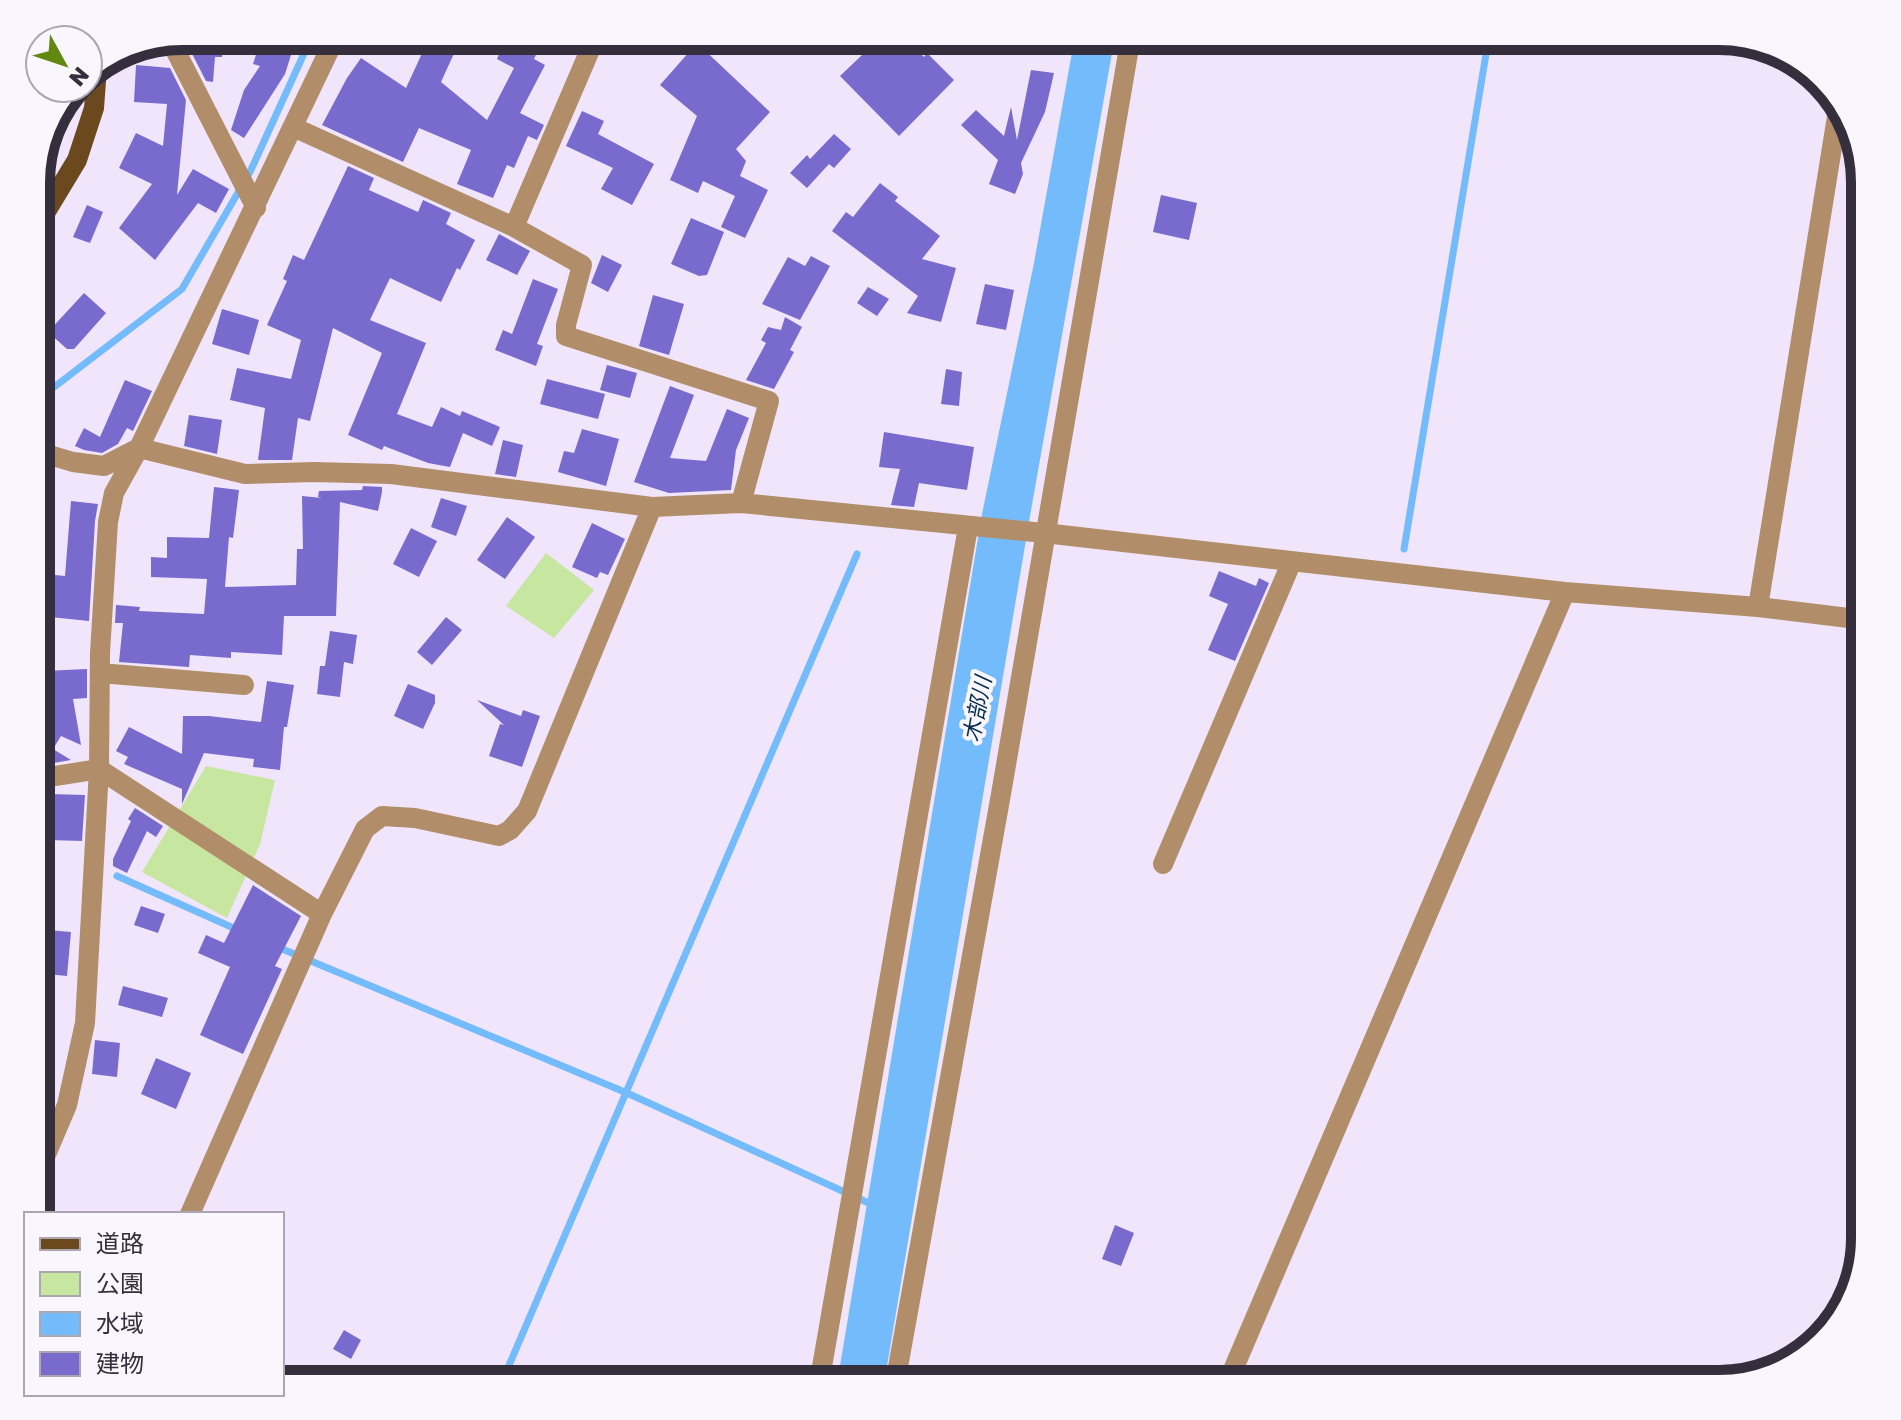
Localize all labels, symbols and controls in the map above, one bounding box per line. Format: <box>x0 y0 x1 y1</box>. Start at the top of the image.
north arrow <box>24 24 104 104</box>
text: N <box>64 62 95 92</box>
water label: 木部川 <box>957 672 996 744</box>
legend <box>24 1212 284 1396</box>
text: 道路 <box>96 1228 144 1257</box>
text: 公園 <box>96 1268 144 1297</box>
text: 水域 <box>96 1308 144 1337</box>
text: 建物 <box>96 1348 144 1377</box>

